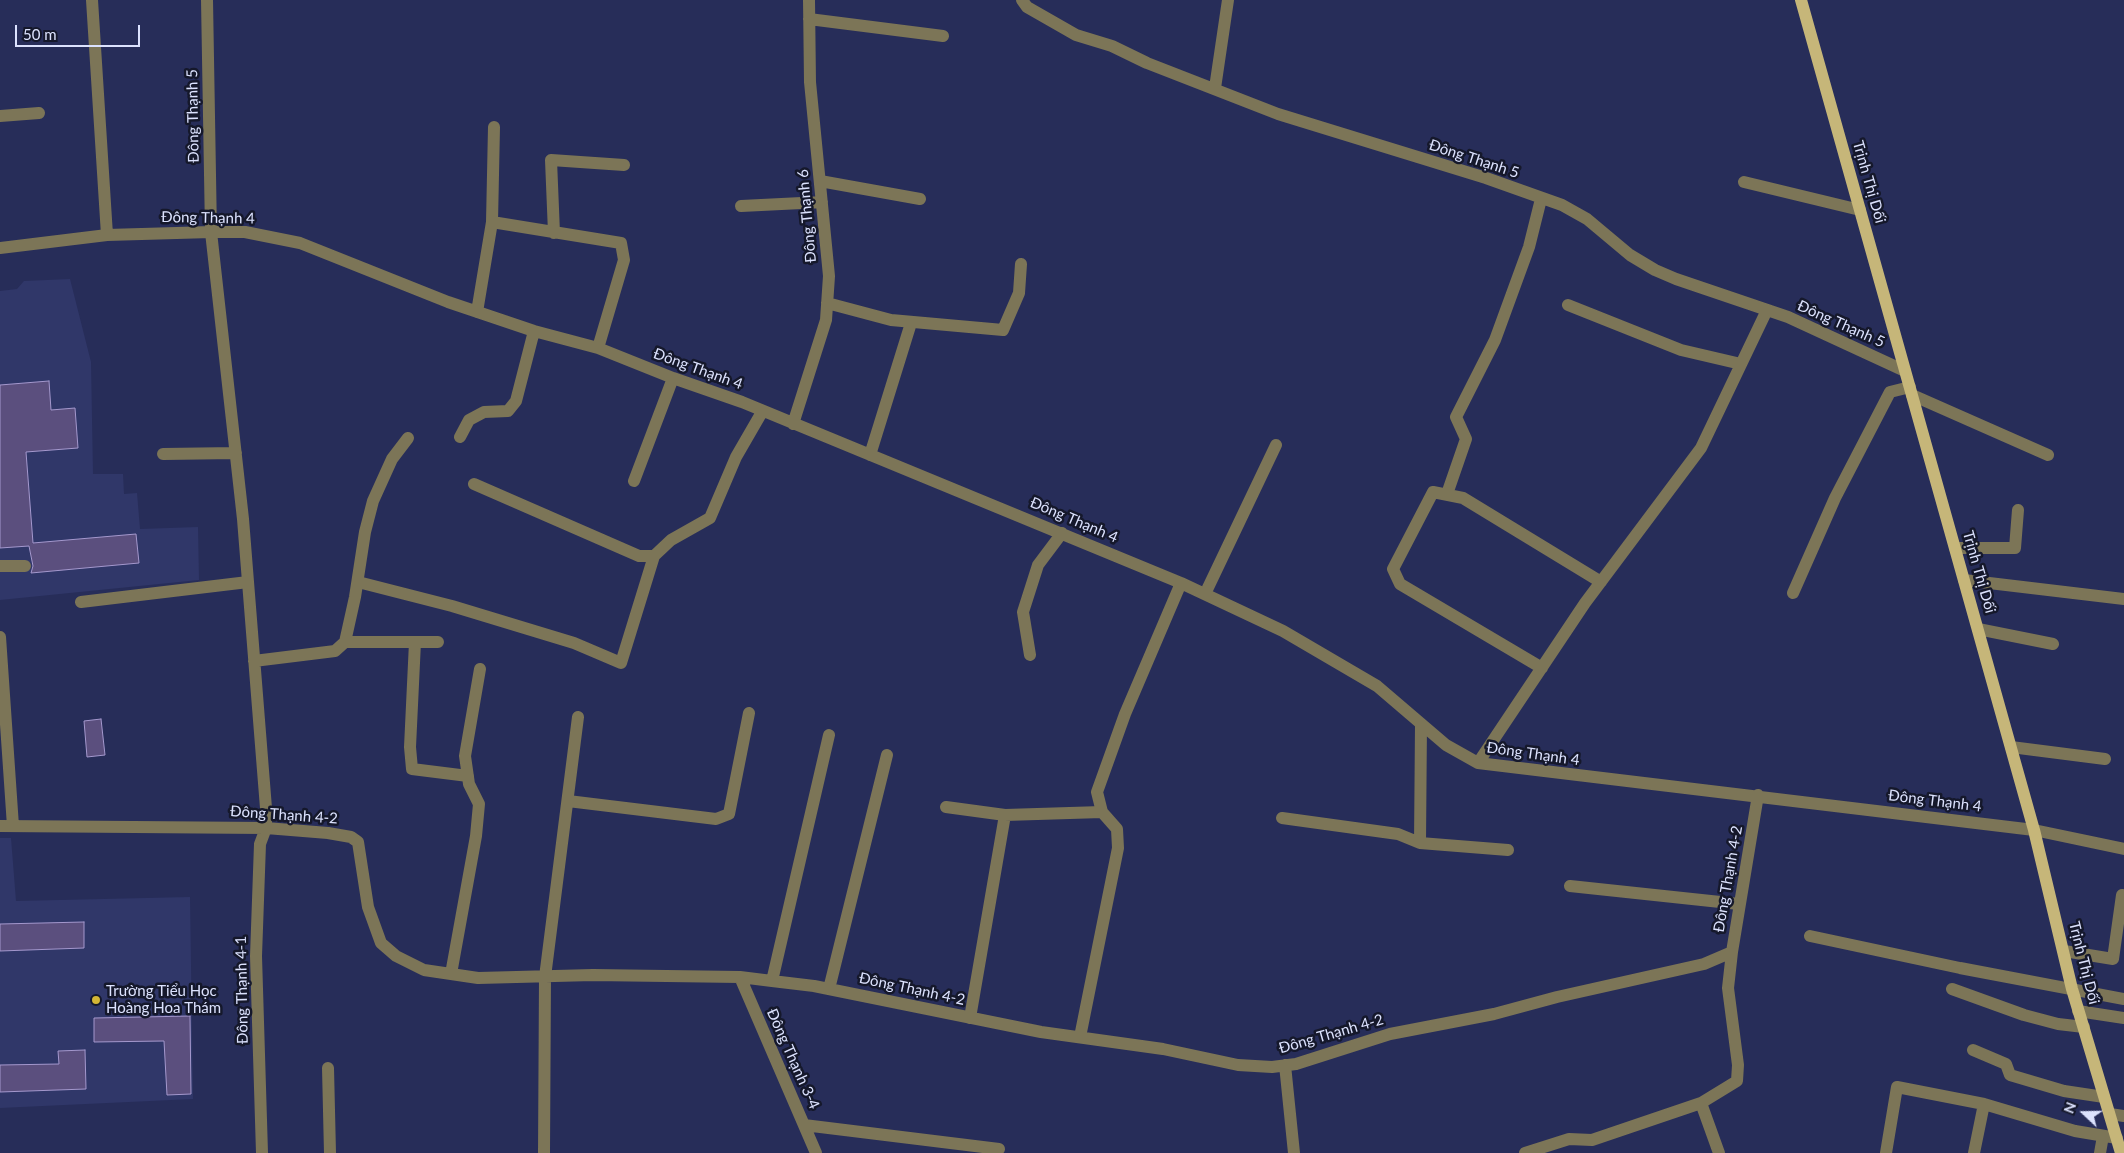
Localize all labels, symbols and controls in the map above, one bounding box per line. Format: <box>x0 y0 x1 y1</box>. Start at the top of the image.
scale bar <box>18 15 142 47</box>
text: 50 m <box>23 25 57 43</box>
street label: Đông Thạnh 5 <box>183 69 203 163</box>
street label: Đông Thạnh 5 <box>1427 136 1521 182</box>
street label: Trịnh Thị Dối <box>1849 139 1889 225</box>
street label: Đông Thạnh 6 <box>794 169 820 263</box>
street label: Đông Thạnh 4 <box>161 208 255 228</box>
street label: Đông Thạnh 5 <box>1795 297 1887 351</box>
street label: Đông Thạnh 4 <box>651 345 745 393</box>
street label: Đông Thạnh 4 <box>1027 493 1121 547</box>
street label: Trịnh Thị Dối <box>1959 529 1999 615</box>
street label: Đông Thạnh 4 <box>1485 739 1581 769</box>
street label: Đông Thạnh 4 <box>1887 786 1983 816</box>
street label: Đông Thạnh 4-2 <box>229 802 339 828</box>
street label: Đông Thạnh 4-2 <box>1710 824 1746 934</box>
street label: Trịnh Thị Dối <box>2065 920 2103 1006</box>
street label: Đông Thạnh 4-1 <box>232 936 252 1044</box>
street label: Đông Thạnh 4-2 <box>857 969 967 1009</box>
place label: Trường Tiểu Học Hoàng Hoa Thám <box>106 982 221 1017</box>
marker: Trường Tiểu Học Hoàng Hoa Thám <box>90 994 102 1006</box>
street label: Đông Thạnh 3-4 <box>763 1006 823 1112</box>
street label: Đông Thạnh 4-2 <box>1277 1010 1385 1058</box>
north arrow <box>2059 1088 2109 1138</box>
text: N <box>2060 1099 2079 1116</box>

